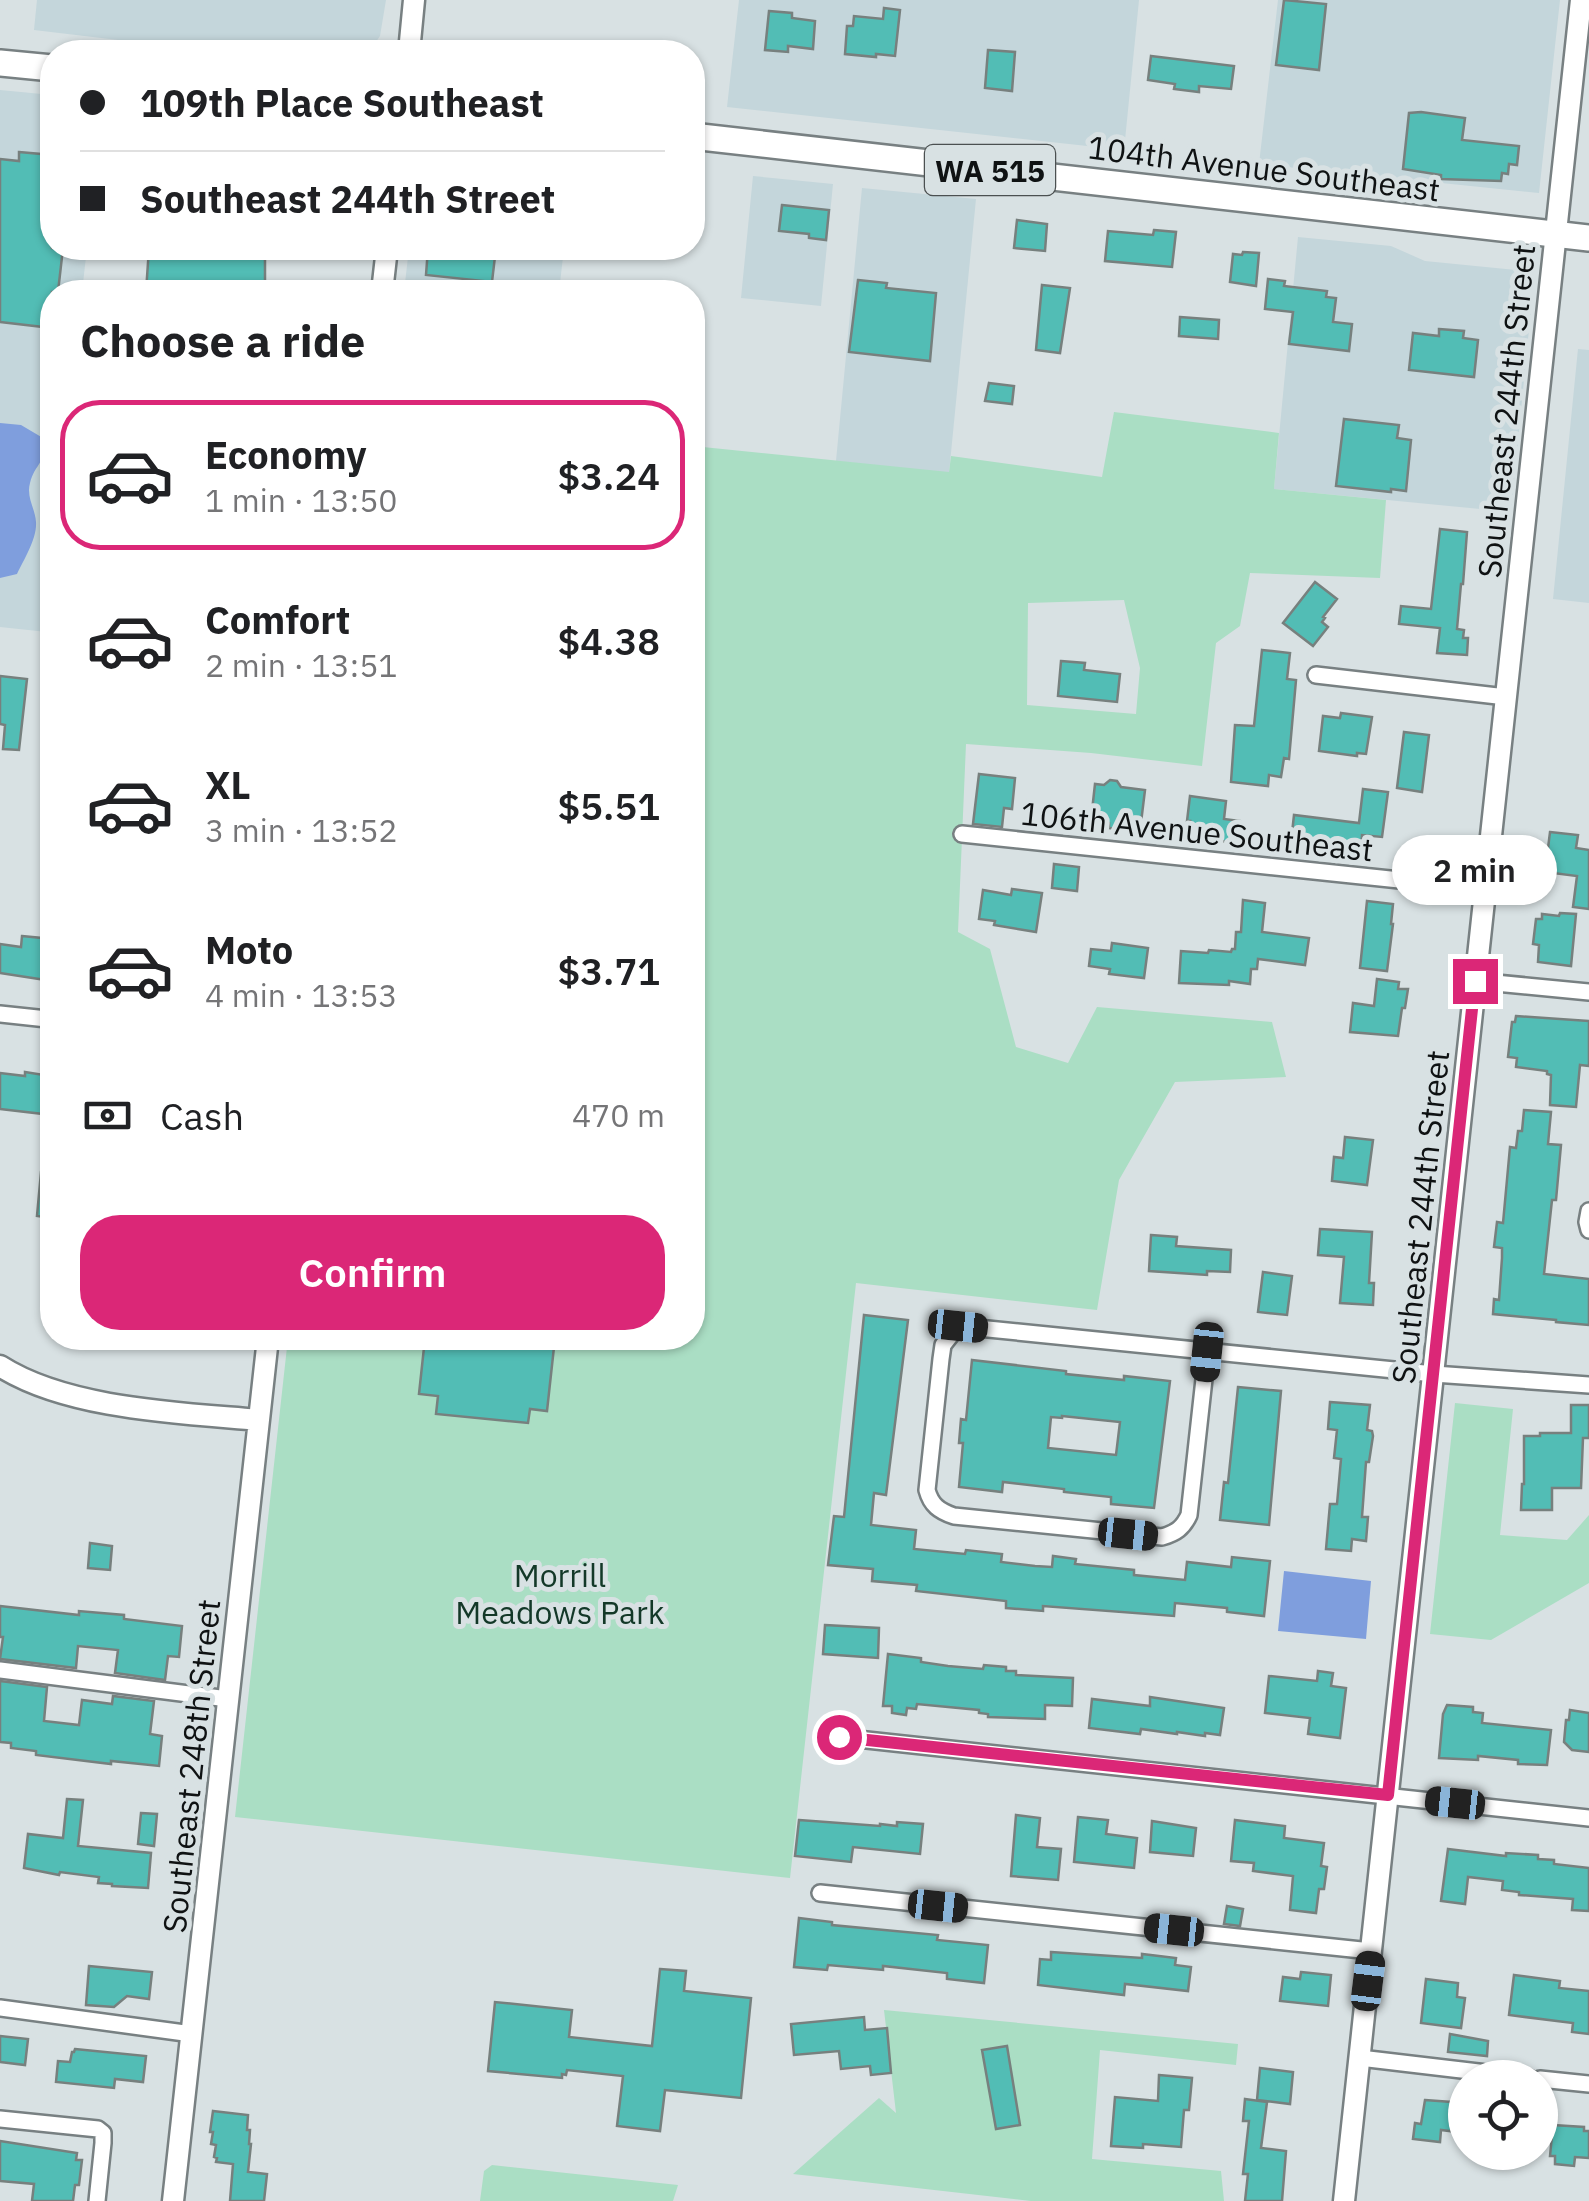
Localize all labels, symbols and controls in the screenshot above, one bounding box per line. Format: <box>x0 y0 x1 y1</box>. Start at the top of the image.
text: 109th Place Southeast <box>140 78 544 127</box>
street label: 104th Avenue Southeast <box>1086 126 1442 210</box>
road number: WA 515 <box>925 145 1055 195</box>
text: Southeast 244th Street <box>140 174 555 223</box>
street label: Southeast 244th Street <box>1468 242 1544 580</box>
text: Choose a ride <box>80 311 365 369</box>
icon: car <box>85 430 175 520</box>
text: Economy <box>205 430 367 479</box>
text: $3.24 <box>557 451 660 500</box>
text: 1 min · 13:50 <box>205 479 398 521</box>
icon: car <box>85 595 175 685</box>
text: Comfort <box>205 595 350 644</box>
text: $4.38 <box>557 616 660 665</box>
text: 2 min · 13:51 <box>205 644 398 686</box>
icon: car <box>85 760 175 850</box>
text: XL <box>205 760 251 809</box>
text: $5.51 <box>557 781 660 830</box>
street label: 106th Avenue Southeast <box>1019 792 1375 870</box>
text: 3 min · 13:52 <box>205 809 398 851</box>
callout: 2 min <box>1392 836 1558 906</box>
text: 2 min <box>1433 849 1516 891</box>
icon: car <box>85 925 175 1015</box>
text: Moto <box>205 925 293 974</box>
text: $3.71 <box>557 946 660 995</box>
route end <box>1453 959 1498 1004</box>
text: 4 min · 13:53 <box>205 974 398 1016</box>
street label: Southeast 244th Street <box>1382 1048 1458 1386</box>
icon: cash <box>80 1088 135 1143</box>
text: Cash <box>160 1091 244 1140</box>
text: 470 m <box>572 1094 665 1136</box>
button: Confirm <box>80 1215 665 1330</box>
car <box>927 1308 989 1344</box>
car <box>1189 1321 1225 1383</box>
car <box>1097 1516 1159 1552</box>
park label: Morrill Meadows Park <box>455 1554 665 1633</box>
street label: Southeast 248th Street <box>153 1597 229 1935</box>
route start <box>817 1715 862 1760</box>
car <box>1424 1785 1486 1821</box>
car <box>907 1888 969 1924</box>
car <box>1143 1912 1205 1948</box>
car <box>1349 1949 1387 2013</box>
map controls <box>1448 2060 1558 2170</box>
button: locate <box>1448 2060 1558 2170</box>

